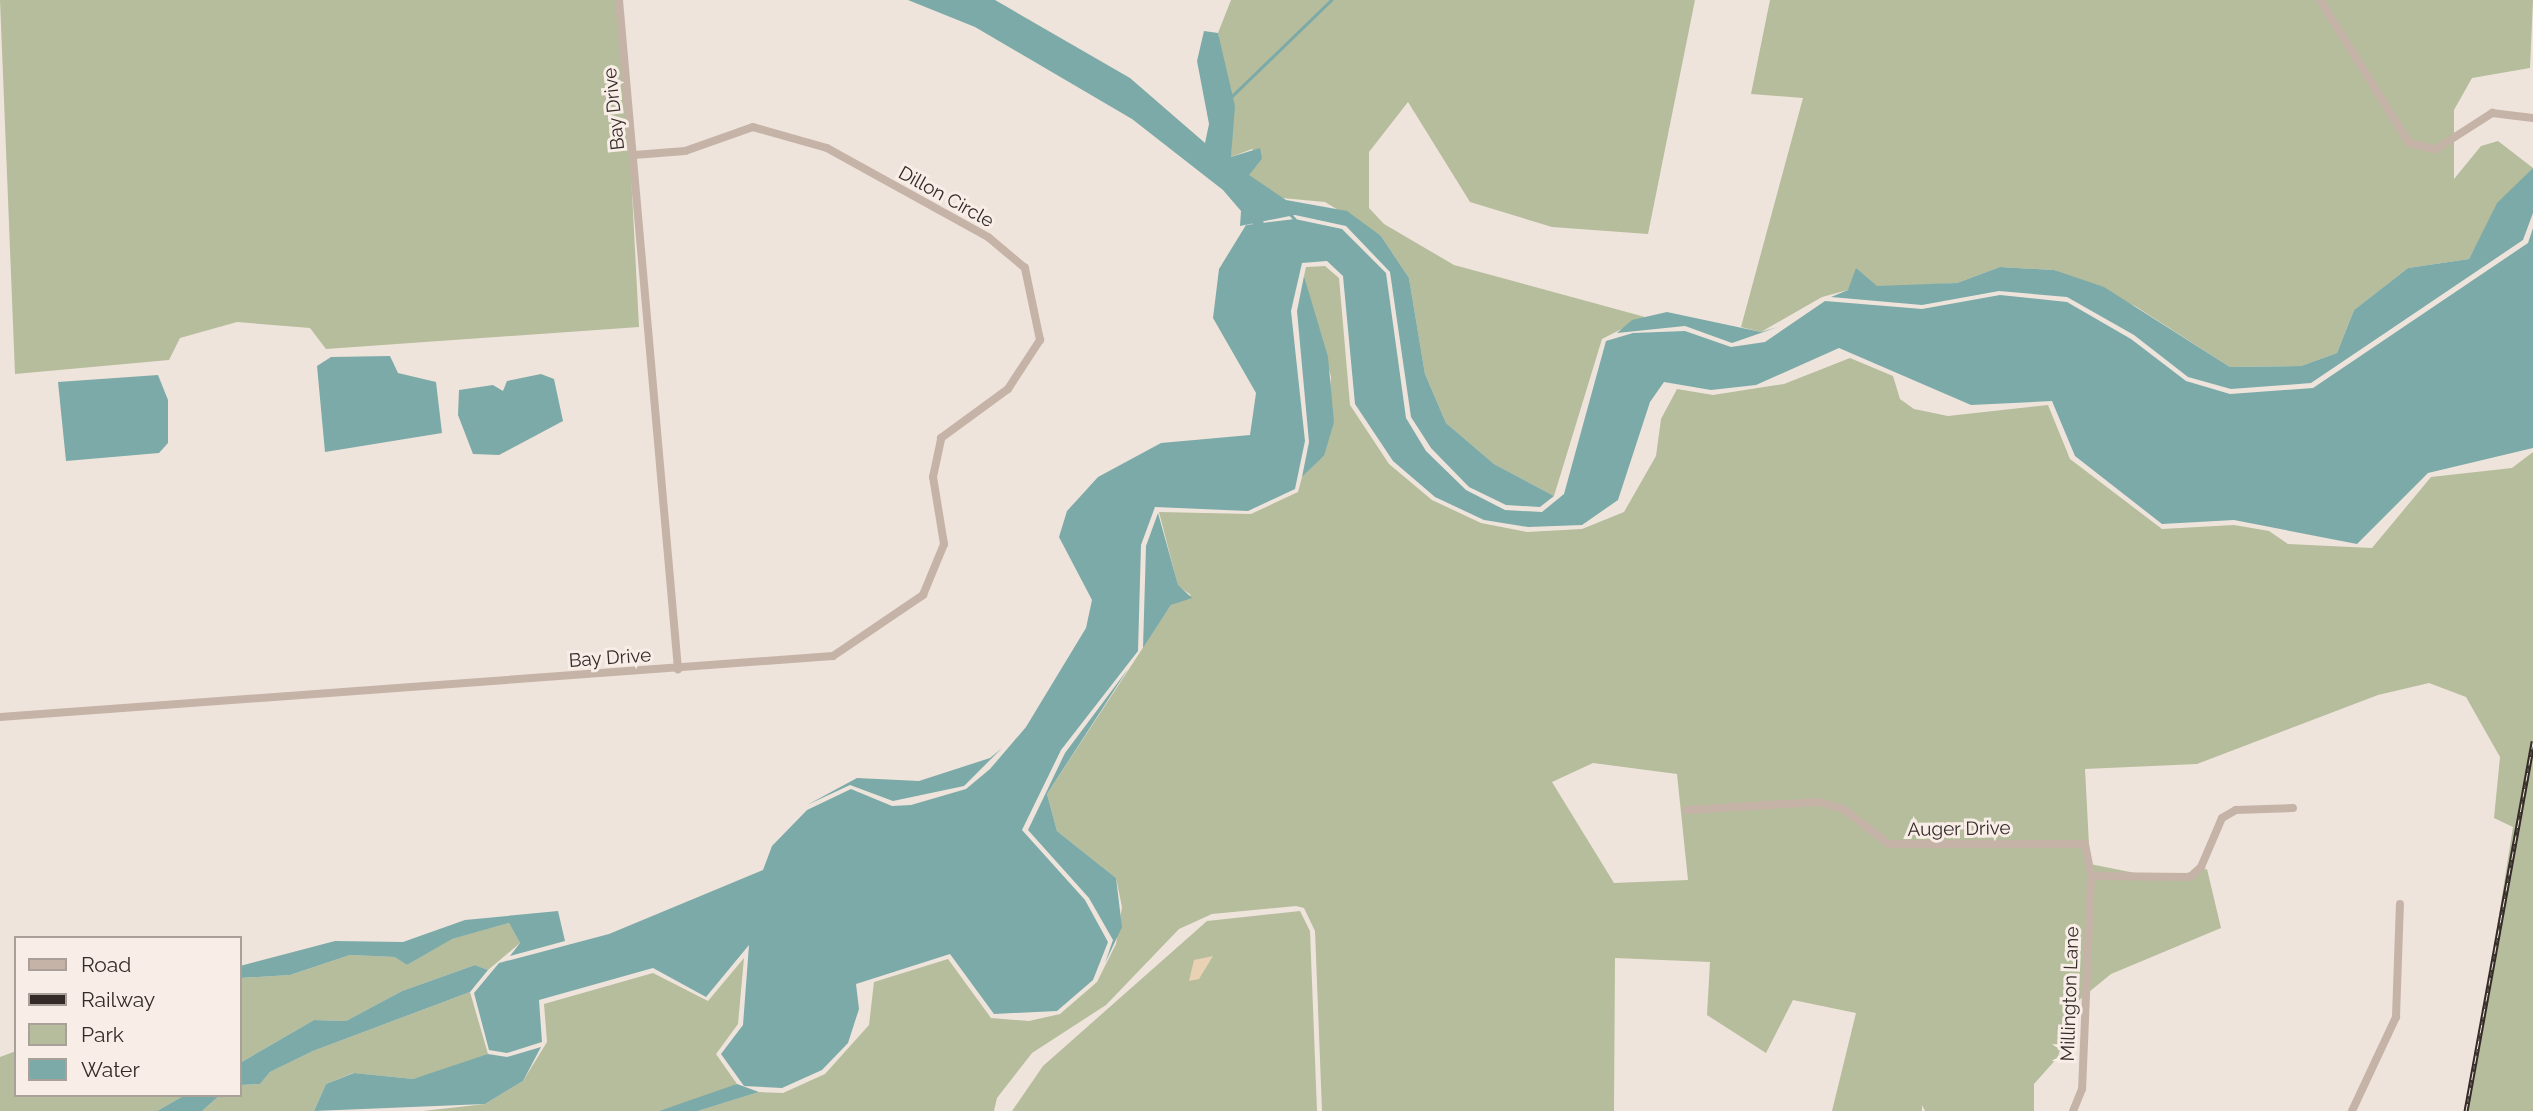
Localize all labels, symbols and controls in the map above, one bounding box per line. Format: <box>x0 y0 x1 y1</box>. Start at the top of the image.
street label: Bay Drive <box>598 66 630 152</box>
street label: Dillon Circle <box>894 161 998 233</box>
street label: Bay Drive <box>568 644 652 672</box>
street label: Auger Drive <box>1907 817 2011 841</box>
street label: Millington Lane <box>2056 926 2084 1062</box>
legend <box>14 936 242 1097</box>
text: Road <box>81 952 131 977</box>
text: Railway <box>81 987 155 1012</box>
text: Park <box>81 1022 124 1047</box>
text: Water <box>81 1057 140 1082</box>

